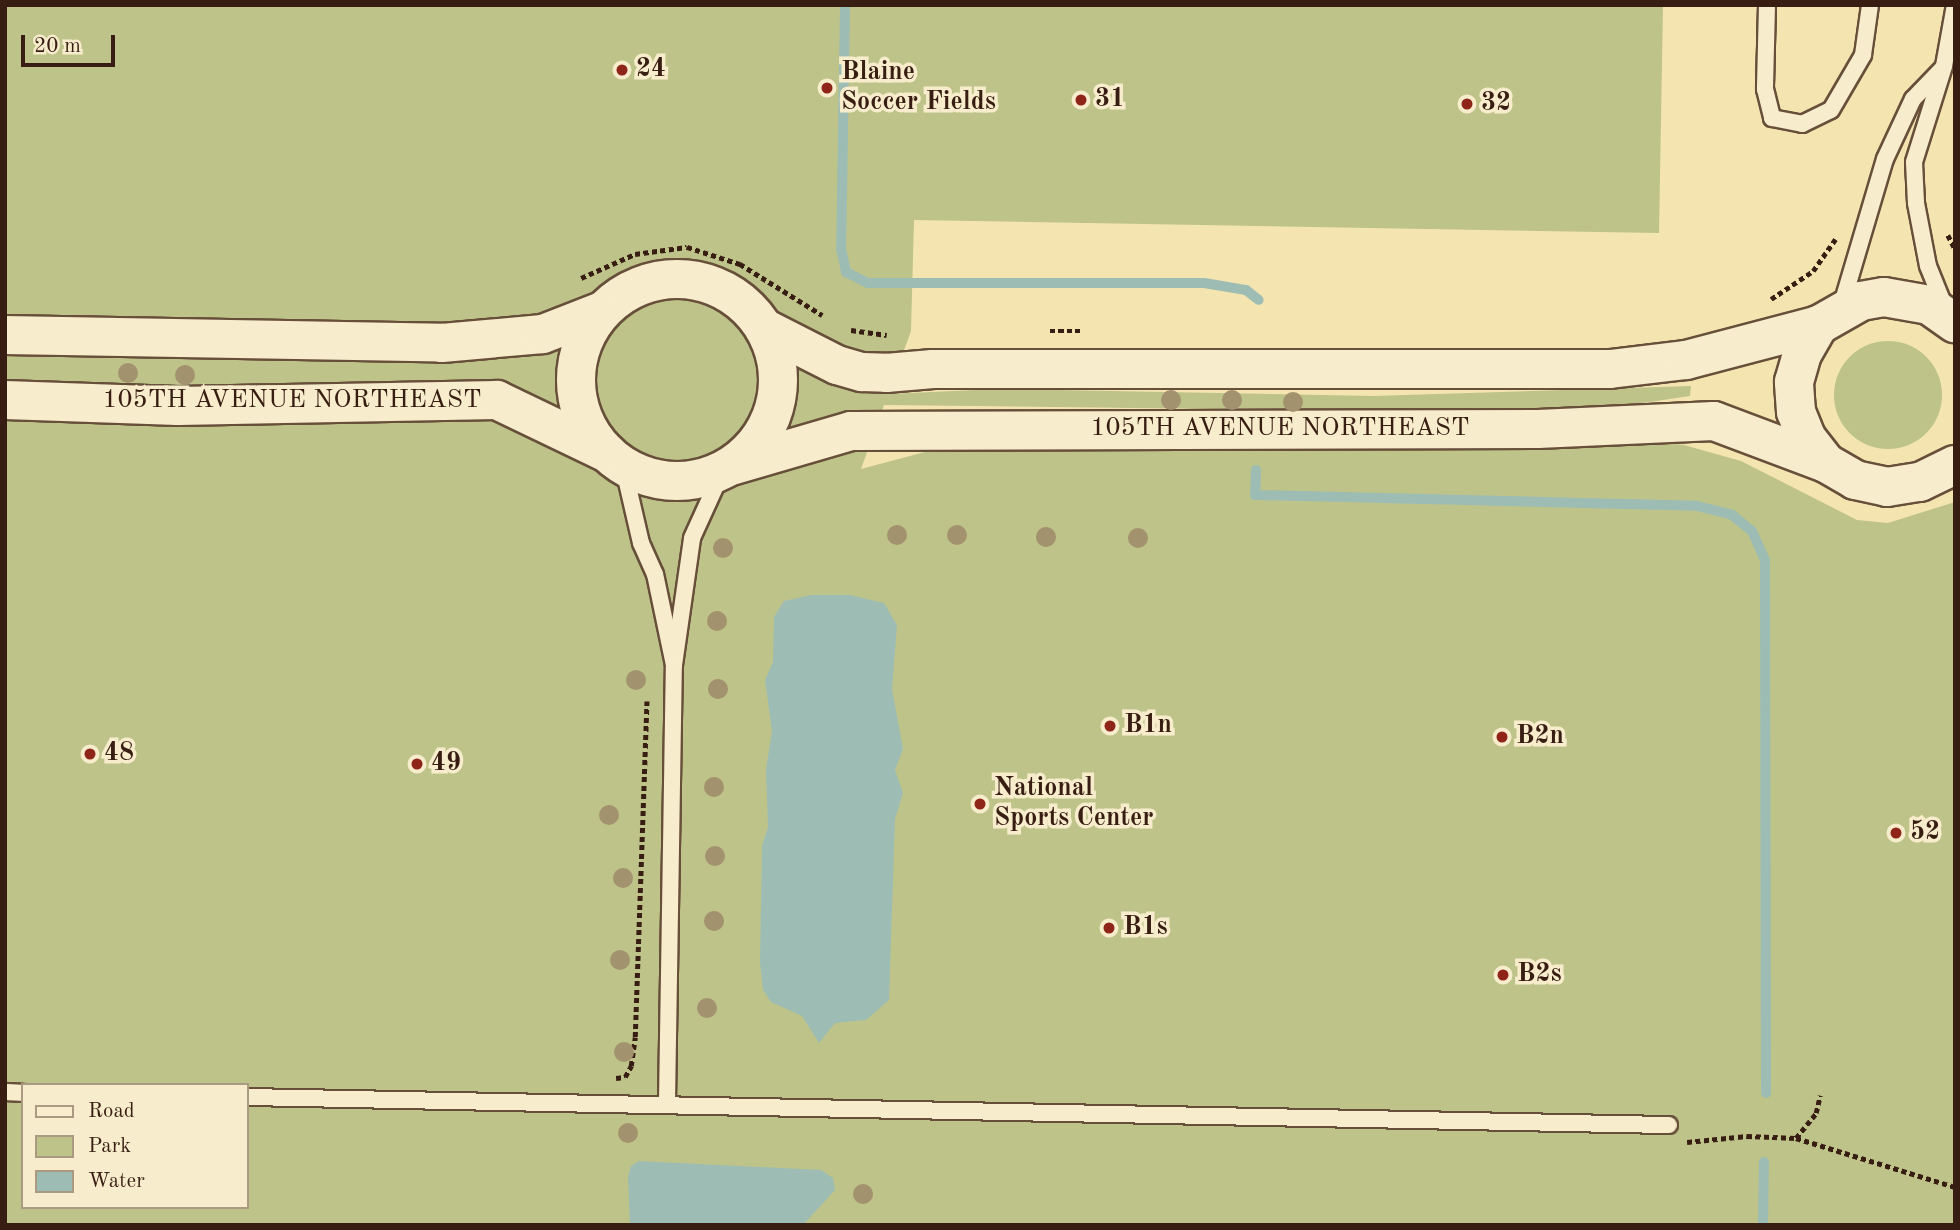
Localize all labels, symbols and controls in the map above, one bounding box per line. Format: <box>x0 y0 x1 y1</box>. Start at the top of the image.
scale bar <box>24 21 119 65</box>
text: 20 m <box>34 36 81 57</box>
place label: 24 <box>636 54 666 86</box>
place label: Blaine Soccer Fields <box>841 57 996 119</box>
marker: 24 <box>614 62 630 78</box>
marker: Blaine Soccer Fields <box>819 80 835 96</box>
place label: 31 <box>1095 84 1125 116</box>
place label: 32 <box>1481 88 1511 120</box>
marker: 31 <box>1073 92 1089 108</box>
marker: 32 <box>1459 96 1475 112</box>
street label: 105TH AVENUE NORTHEAST <box>102 385 482 417</box>
street label: 105TH AVENUE NORTHEAST <box>1090 413 1470 445</box>
place label: B1n <box>1124 710 1172 742</box>
marker: B1n <box>1102 718 1118 734</box>
place label: B2n <box>1516 721 1564 753</box>
marker: B2n <box>1494 729 1510 745</box>
place label: 48 <box>104 738 134 770</box>
marker: 48 <box>82 746 98 762</box>
place label: 49 <box>431 748 461 780</box>
marker: 49 <box>409 756 425 772</box>
place label: National Sports Center <box>994 773 1153 834</box>
marker: National Sports Center <box>972 796 988 812</box>
place label: 52 <box>1910 817 1940 849</box>
marker: 52 <box>1888 825 1904 841</box>
place label: B1s <box>1123 912 1168 944</box>
marker: B1s <box>1101 920 1117 936</box>
place label: B2s <box>1517 959 1562 991</box>
marker: B2s <box>1495 967 1511 983</box>
legend <box>21 1083 248 1209</box>
text: Road <box>88 1101 135 1122</box>
text: Park <box>88 1136 131 1157</box>
text: Water <box>88 1171 145 1192</box>

